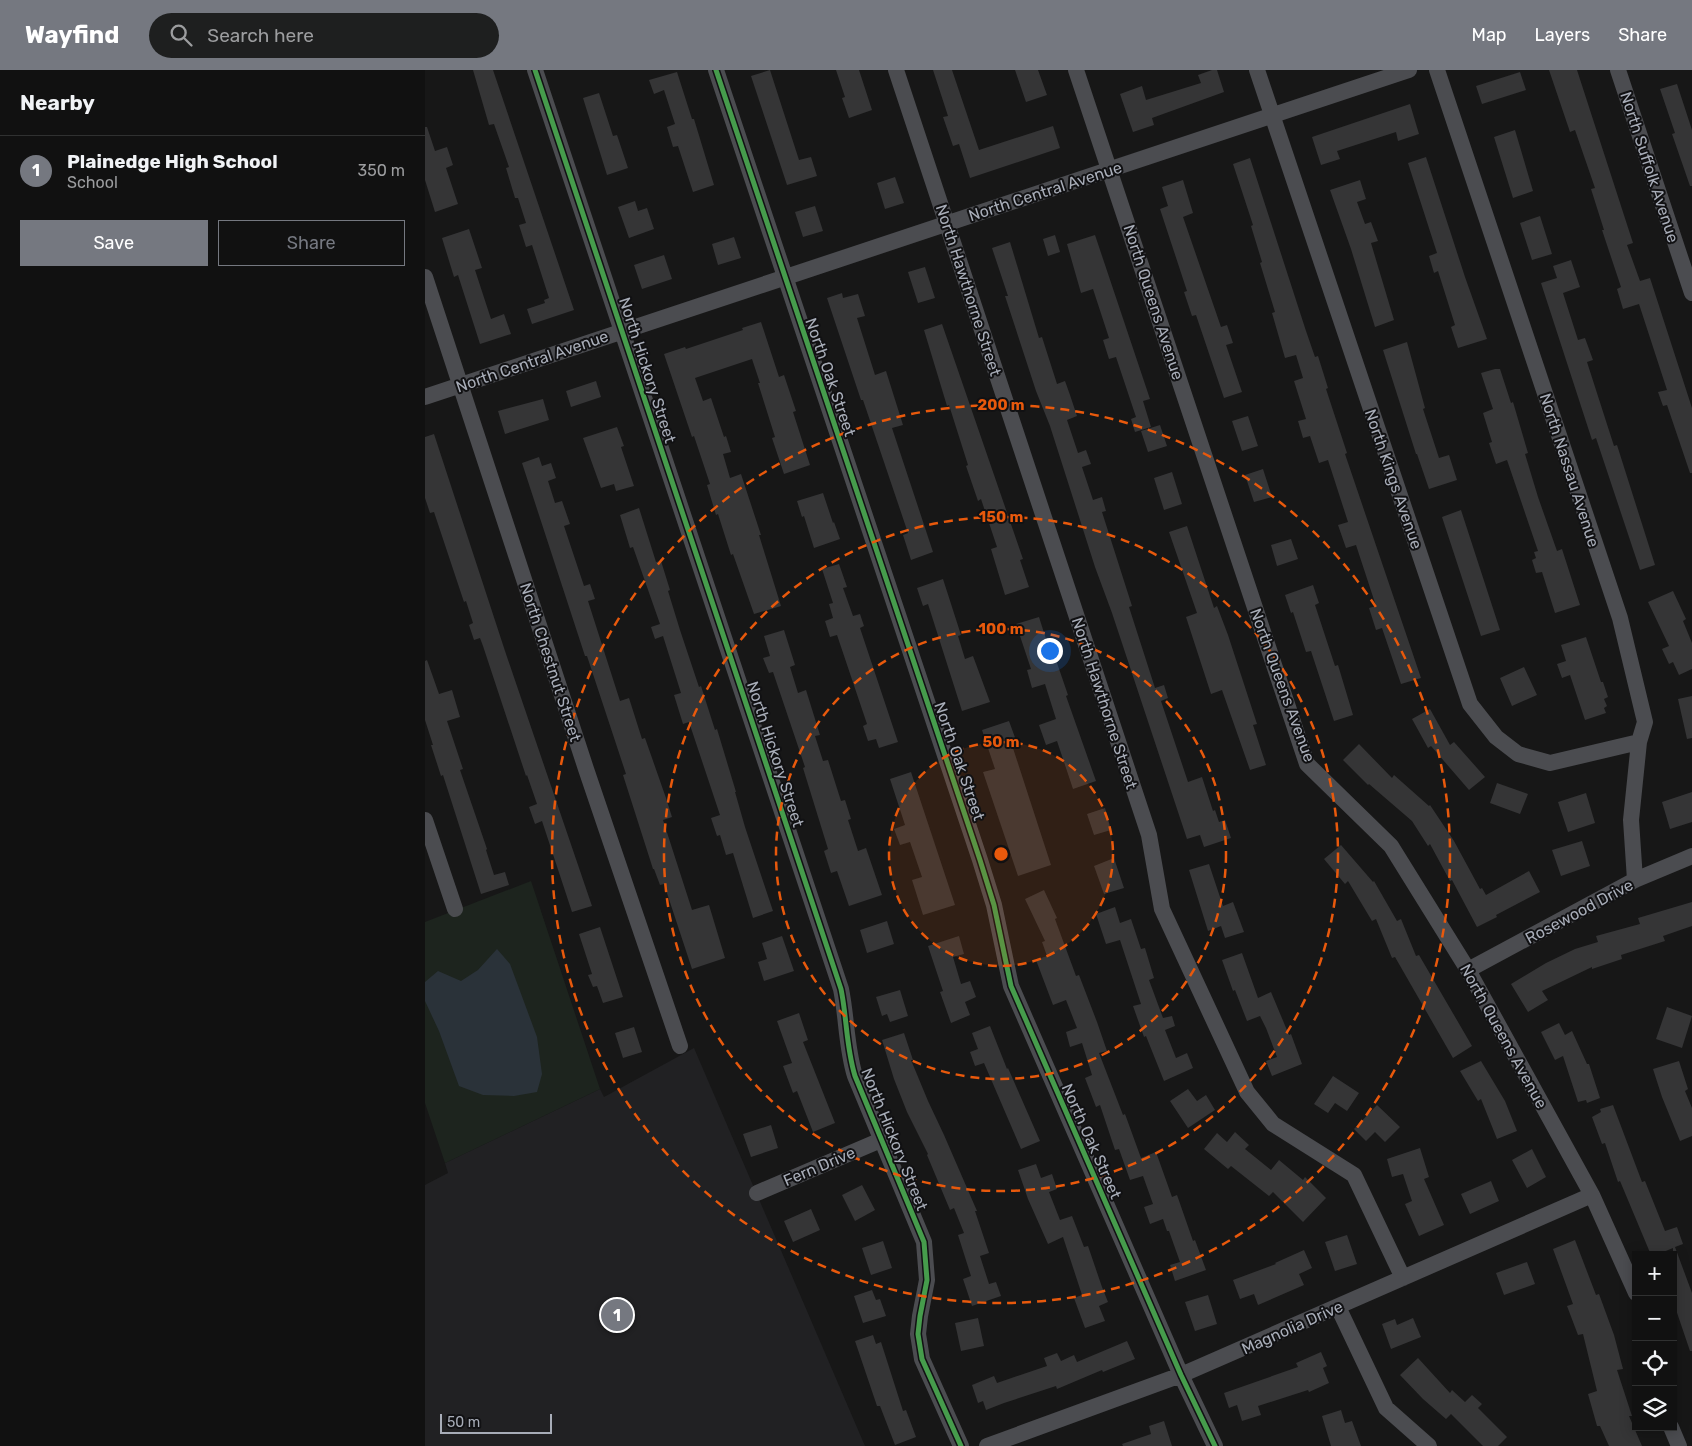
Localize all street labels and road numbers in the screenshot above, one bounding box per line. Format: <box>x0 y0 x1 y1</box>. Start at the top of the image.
street label: North Suffolk Avenue <box>1616 89 1683 245</box>
street label: North Central Avenue <box>966 158 1124 225</box>
street label: North Hawthorne Street <box>932 202 1005 378</box>
street label: North Queens Avenue <box>1119 222 1188 382</box>
street label: North Hickory Street <box>615 295 680 445</box>
street label: North Oak Street <box>801 315 860 439</box>
street label: North Central Avenue <box>453 326 611 396</box>
street label: North Nassau Avenue <box>1536 391 1603 549</box>
street label: North Kings Avenue <box>1361 407 1426 552</box>
street label: North Chestnut Street <box>516 580 585 744</box>
street label: North Queens Avenue <box>1246 606 1319 765</box>
street label: North Hawthorne Street <box>1068 615 1141 791</box>
street label: North Hickory Street <box>743 679 808 829</box>
street label: North Oak Street <box>930 699 989 823</box>
street label: Rosewood Drive <box>1522 875 1636 948</box>
street label: North Queens Avenue <box>1456 961 1551 1112</box>
street label: North Hickory Street <box>857 1065 932 1213</box>
street label: North Oak Street <box>1058 1081 1125 1202</box>
street label: Fern Drive <box>780 1143 858 1190</box>
street label: Magnolia Drive <box>1239 1297 1346 1358</box>

